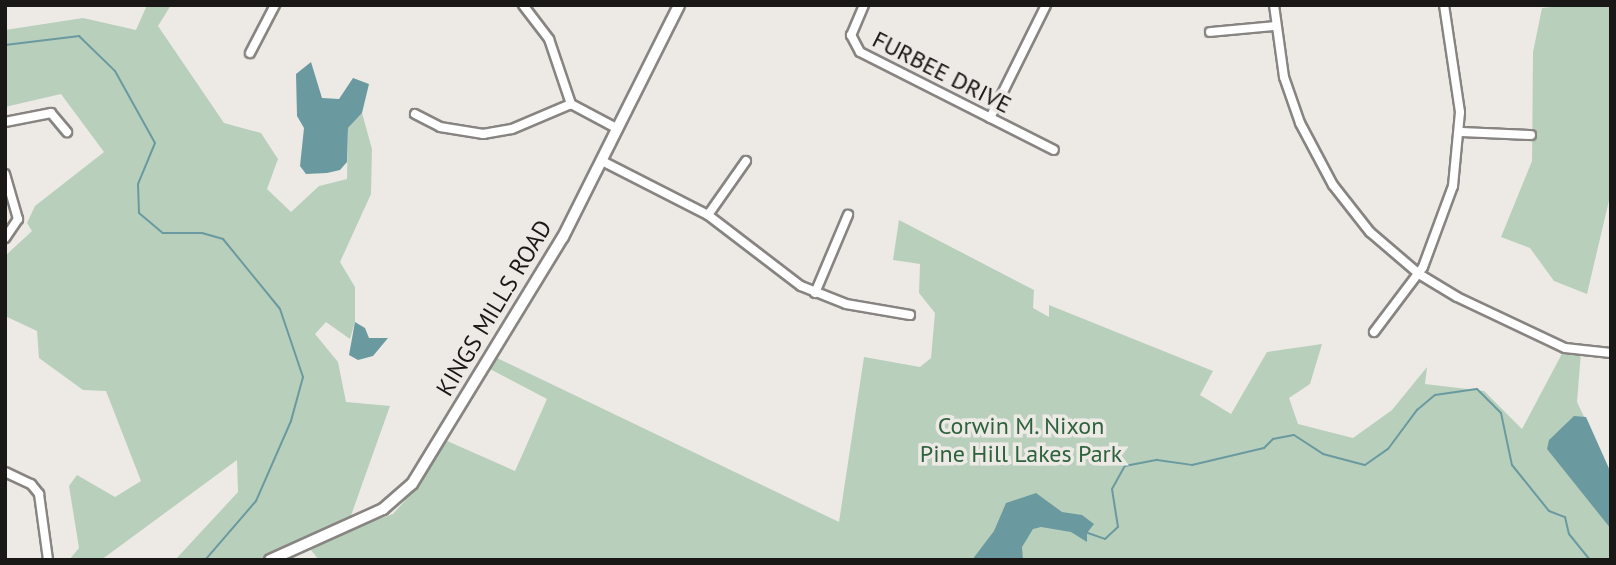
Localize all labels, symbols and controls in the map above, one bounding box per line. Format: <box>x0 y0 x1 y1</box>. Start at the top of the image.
street label: FURBEE DRIVE <box>868 25 1016 119</box>
street label: KINGS MILLS ROAD <box>430 215 558 401</box>
park label: Corwin M. Nixon Pine Hill Lakes Park <box>920 412 1122 468</box>

